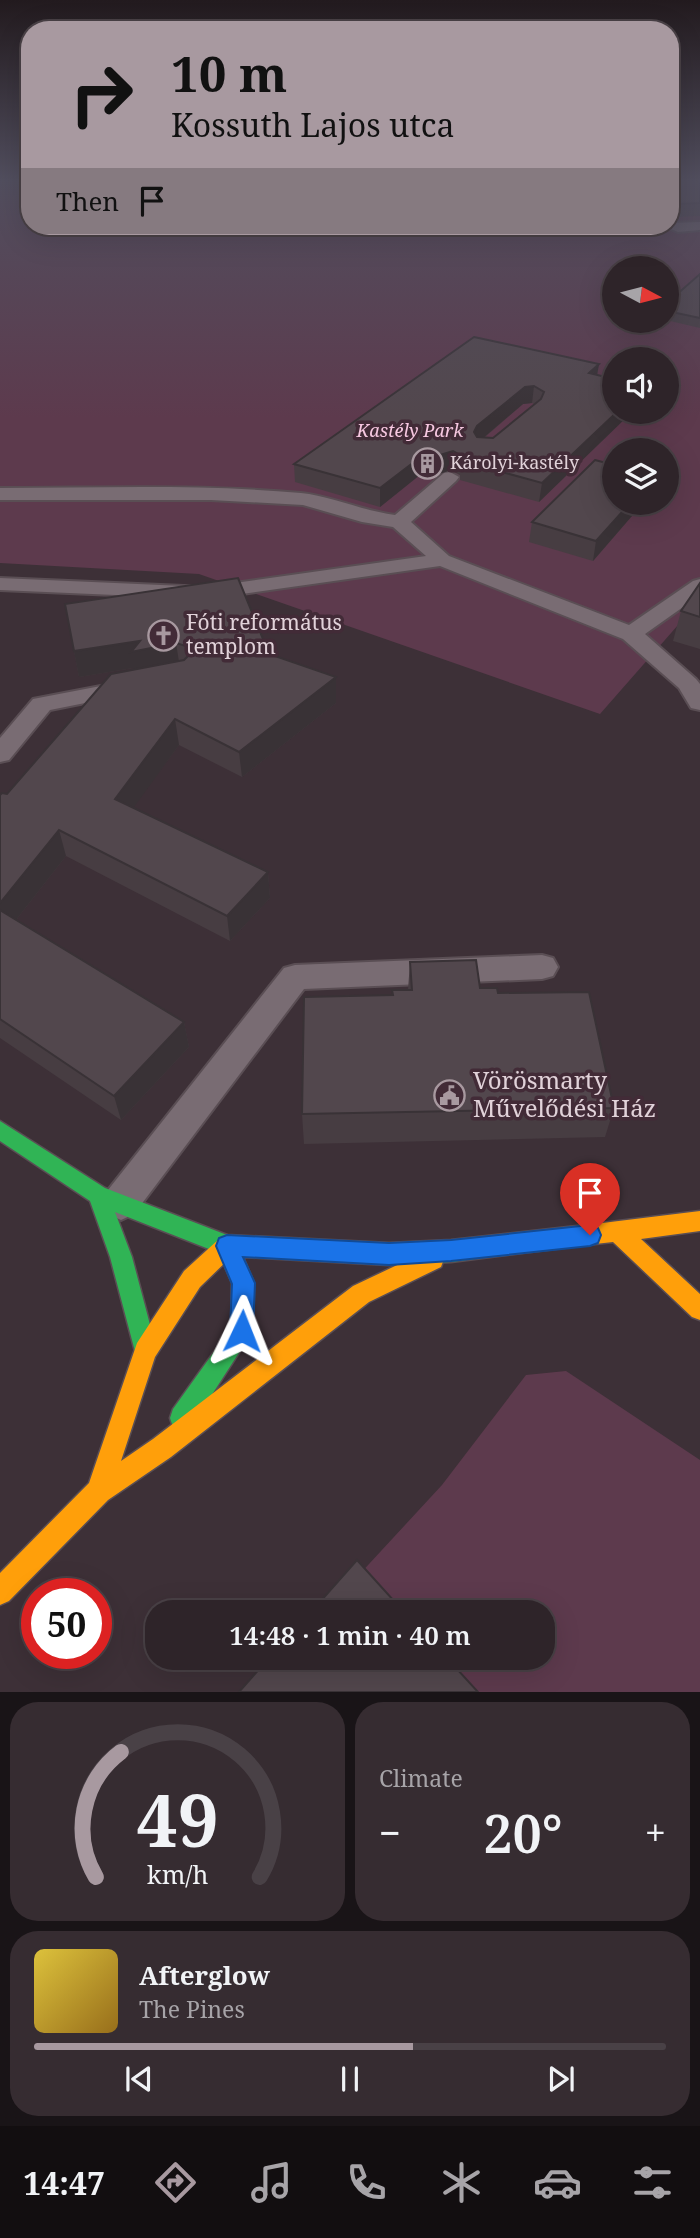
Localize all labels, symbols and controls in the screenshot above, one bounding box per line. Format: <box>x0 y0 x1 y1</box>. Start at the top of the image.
text: 10 m <box>171 40 287 106</box>
icon: right <box>56 49 147 140</box>
text: Kossuth Lajos utca <box>171 103 454 146</box>
icon: arrive <box>133 182 171 220</box>
text: Then <box>56 183 119 219</box>
north arrow <box>602 256 679 332</box>
map controls <box>602 256 679 515</box>
button: sound <box>602 347 679 424</box>
park label: Kastély Park <box>356 418 464 442</box>
button: layers <box>602 438 679 515</box>
building icon: Károlyi-kastély <box>410 446 444 480</box>
place label: Károlyi-kastély <box>450 450 580 474</box>
place label: Fóti református templom <box>186 608 342 660</box>
church icon: Fóti református templom <box>146 618 180 652</box>
place label: Vörösmarty Művelődési Ház <box>473 1063 656 1124</box>
public building icon: Vörösmarty Művelődési Ház <box>433 1078 467 1112</box>
pin <box>560 1163 620 1235</box>
icon: arrive <box>571 1174 609 1212</box>
position arrow <box>205 1294 279 1368</box>
speed limit sign: 50 <box>21 1578 112 1669</box>
text: 14:48 · 1 min · 40 m <box>229 1617 471 1653</box>
text: Climate <box>379 1762 463 1794</box>
text: 49 <box>136 1770 219 1869</box>
text: 20° <box>483 1797 563 1868</box>
text: − <box>379 1806 401 1858</box>
text: + <box>645 1806 666 1858</box>
text: km/h <box>147 1857 208 1891</box>
text: Afterglow <box>139 1957 270 1993</box>
text: The Pines <box>139 1993 245 2025</box>
icon: previous <box>120 2060 158 2098</box>
icon: pause <box>331 2060 369 2098</box>
icon: next <box>542 2060 580 2098</box>
icon: directions <box>151 2158 200 2207</box>
icon: music <box>247 2158 296 2207</box>
icon: phone <box>342 2158 391 2207</box>
icon: climate <box>437 2158 486 2207</box>
icon: car <box>533 2158 582 2207</box>
icon: filters <box>628 2158 677 2207</box>
text: 14:47 <box>23 2161 105 2204</box>

